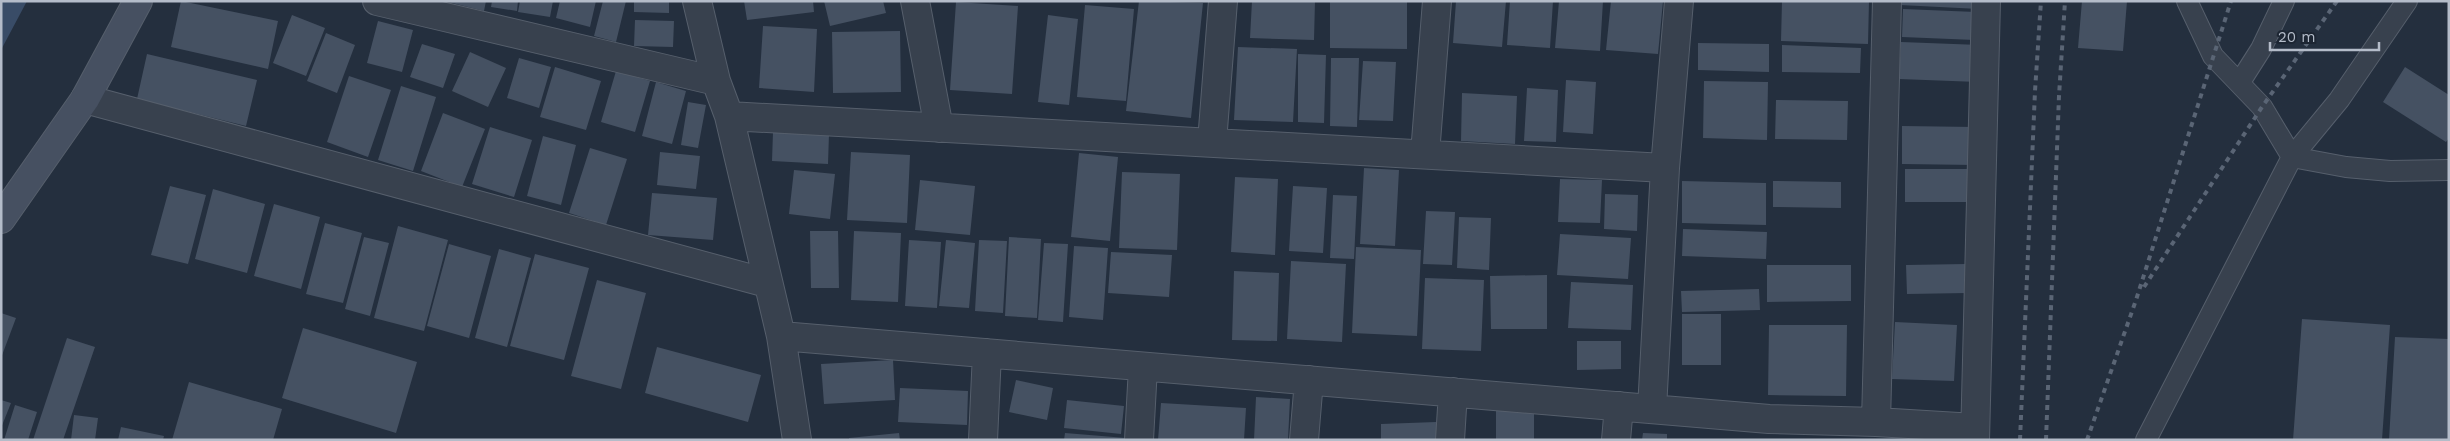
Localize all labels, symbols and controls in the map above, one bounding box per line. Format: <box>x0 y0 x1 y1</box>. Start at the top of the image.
scale bar <box>2270 20 2379 52</box>
text: 20 m <box>2278 28 2316 46</box>

